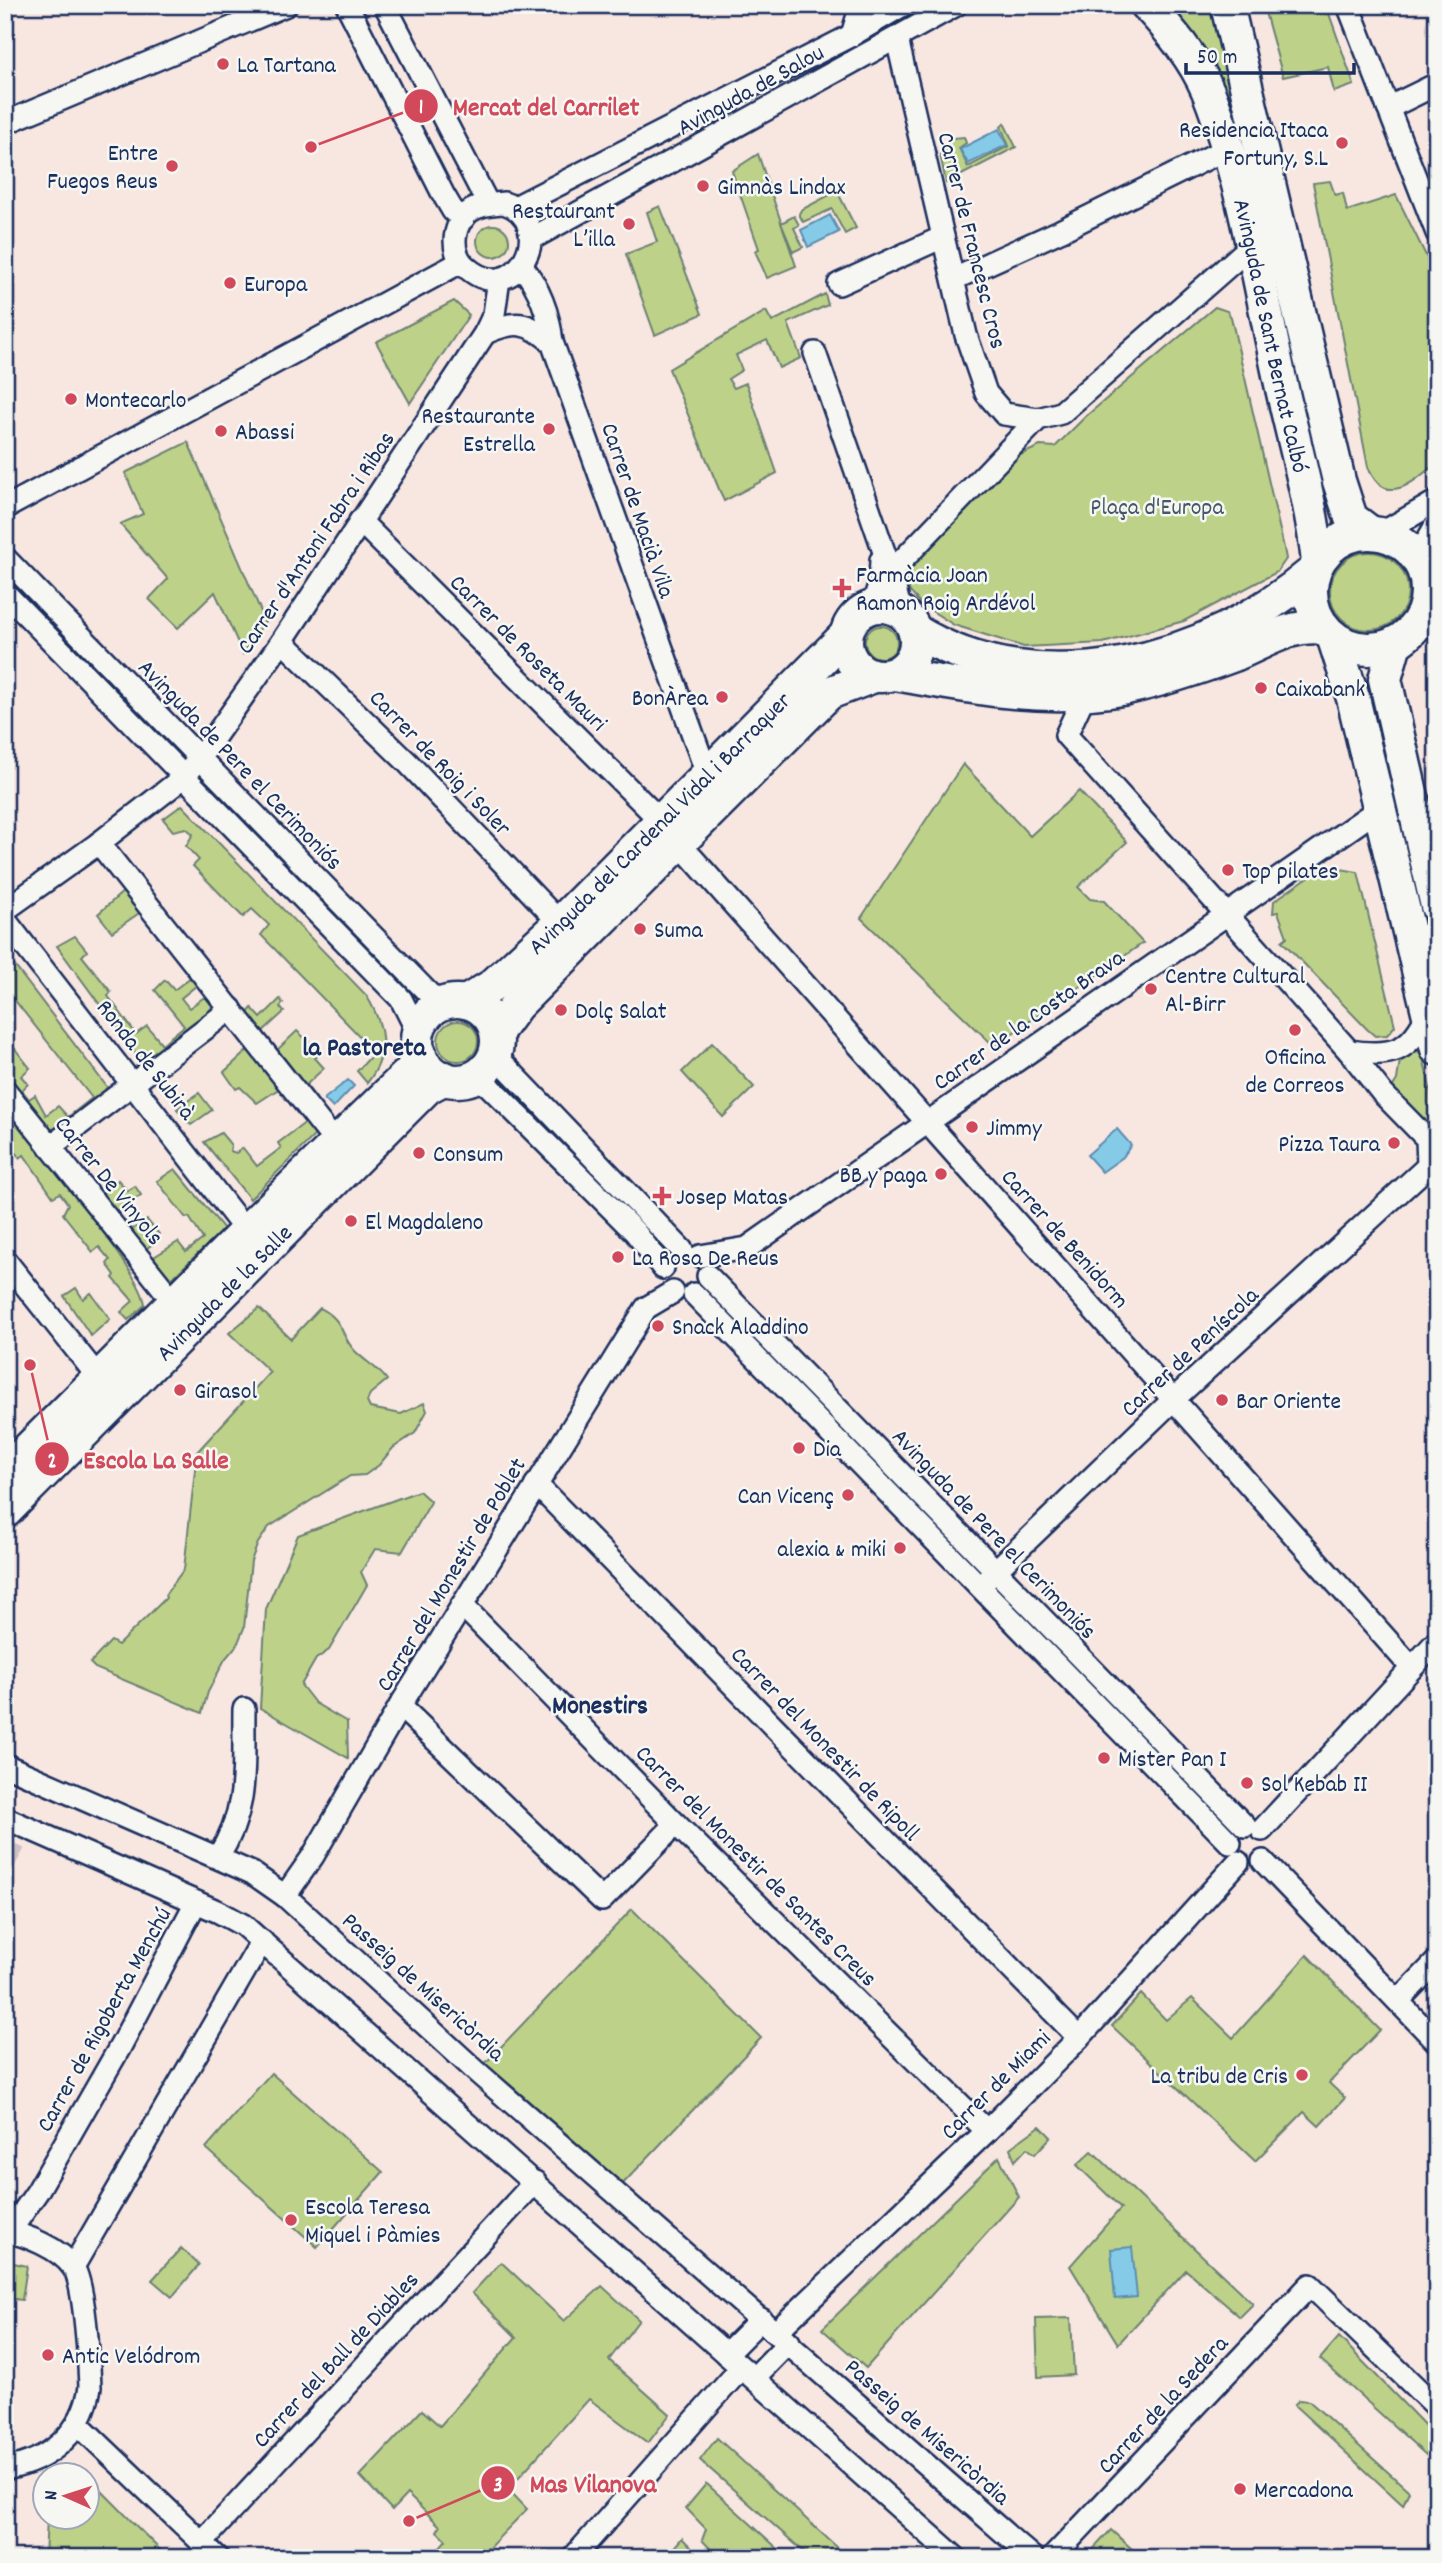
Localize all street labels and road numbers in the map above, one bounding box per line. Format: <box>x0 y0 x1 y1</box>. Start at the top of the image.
street label: Avinguda de Salou <box>672 37 831 146</box>
street label: Carrer de Francesc Cros <box>927 129 1013 353</box>
street label: Avinguda de Sant Bernat Calbó <box>1222 196 1315 477</box>
street label: Carrer de Macià Vila <box>590 419 682 604</box>
street label: Carrer d'Antoni Fabra i Ribas <box>230 425 405 662</box>
street label: Carrer de Roseta Mauri <box>440 568 613 741</box>
street label: Avinguda de Pere el Cerimoniós <box>129 653 349 879</box>
street label: Carrer de Roig i Soler <box>360 683 518 845</box>
street label: Avinguda del Cardenal Vidal i Barraquer <box>522 686 800 964</box>
street label: Carrer de la Costa Brava <box>927 942 1133 1100</box>
street label: Ronda de Subirà <box>86 993 203 1129</box>
street label: Carrer De Vinyols <box>45 1110 170 1254</box>
street label: Carrer de Benidorm <box>992 1163 1136 1317</box>
street label: Avinguda de la Salle <box>150 1218 302 1371</box>
street label: Carrer de Peníscola <box>1115 1280 1268 1426</box>
street label: Avinguda de Pere el Cerimoniós <box>883 1422 1103 1648</box>
street label: Carrer del Monestir de Poblet <box>369 1452 536 1699</box>
street label: Carrer del Monestir de Ripoll <box>721 1640 926 1850</box>
street label: Carrer del Monestir de Santes Creus <box>626 1738 884 1996</box>
street label: Carrer de Rigoberta Menchú <box>30 1902 182 2139</box>
street label: Passeig de Misericòrdia <box>333 1906 512 2071</box>
street label: Carrer de Miami <box>934 2023 1060 2149</box>
street label: Carrer del Ball de Diables <box>246 2265 428 2457</box>
street label: Carrer de la Sedera <box>1091 2329 1238 2483</box>
street label: Passeig de Misericòrdia <box>836 2352 1017 2515</box>

